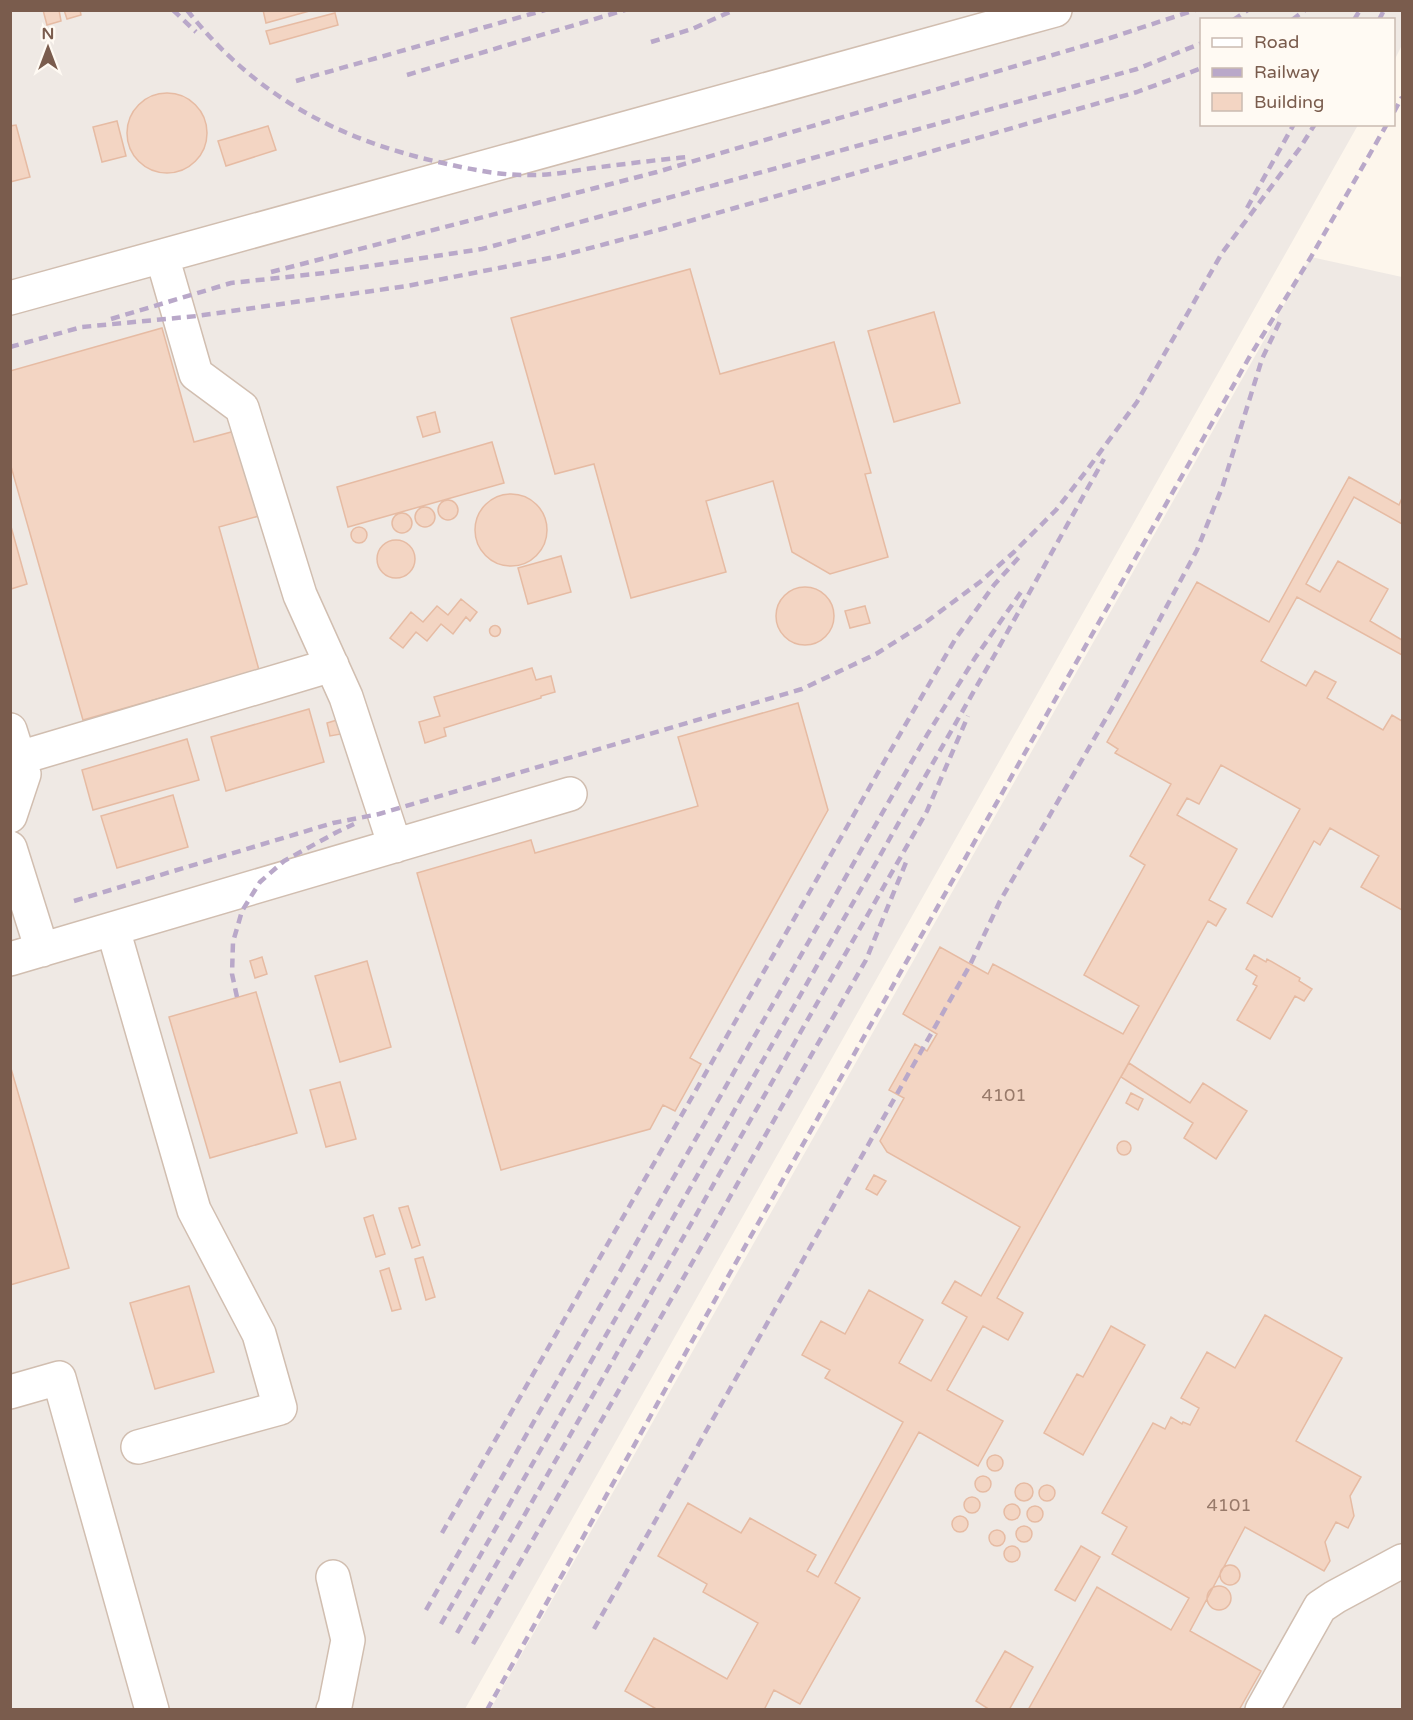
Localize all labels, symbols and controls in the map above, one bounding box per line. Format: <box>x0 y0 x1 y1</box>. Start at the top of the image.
north arrow <box>18 18 78 78</box>
legend <box>1200 18 1395 126</box>
text: N <box>42 24 54 44</box>
text: Road <box>1254 31 1299 53</box>
text: Railway <box>1254 61 1320 83</box>
text: Building <box>1254 91 1324 113</box>
house number: 4101 <box>981 1084 1027 1106</box>
house number: 4101 <box>1206 1494 1252 1516</box>

